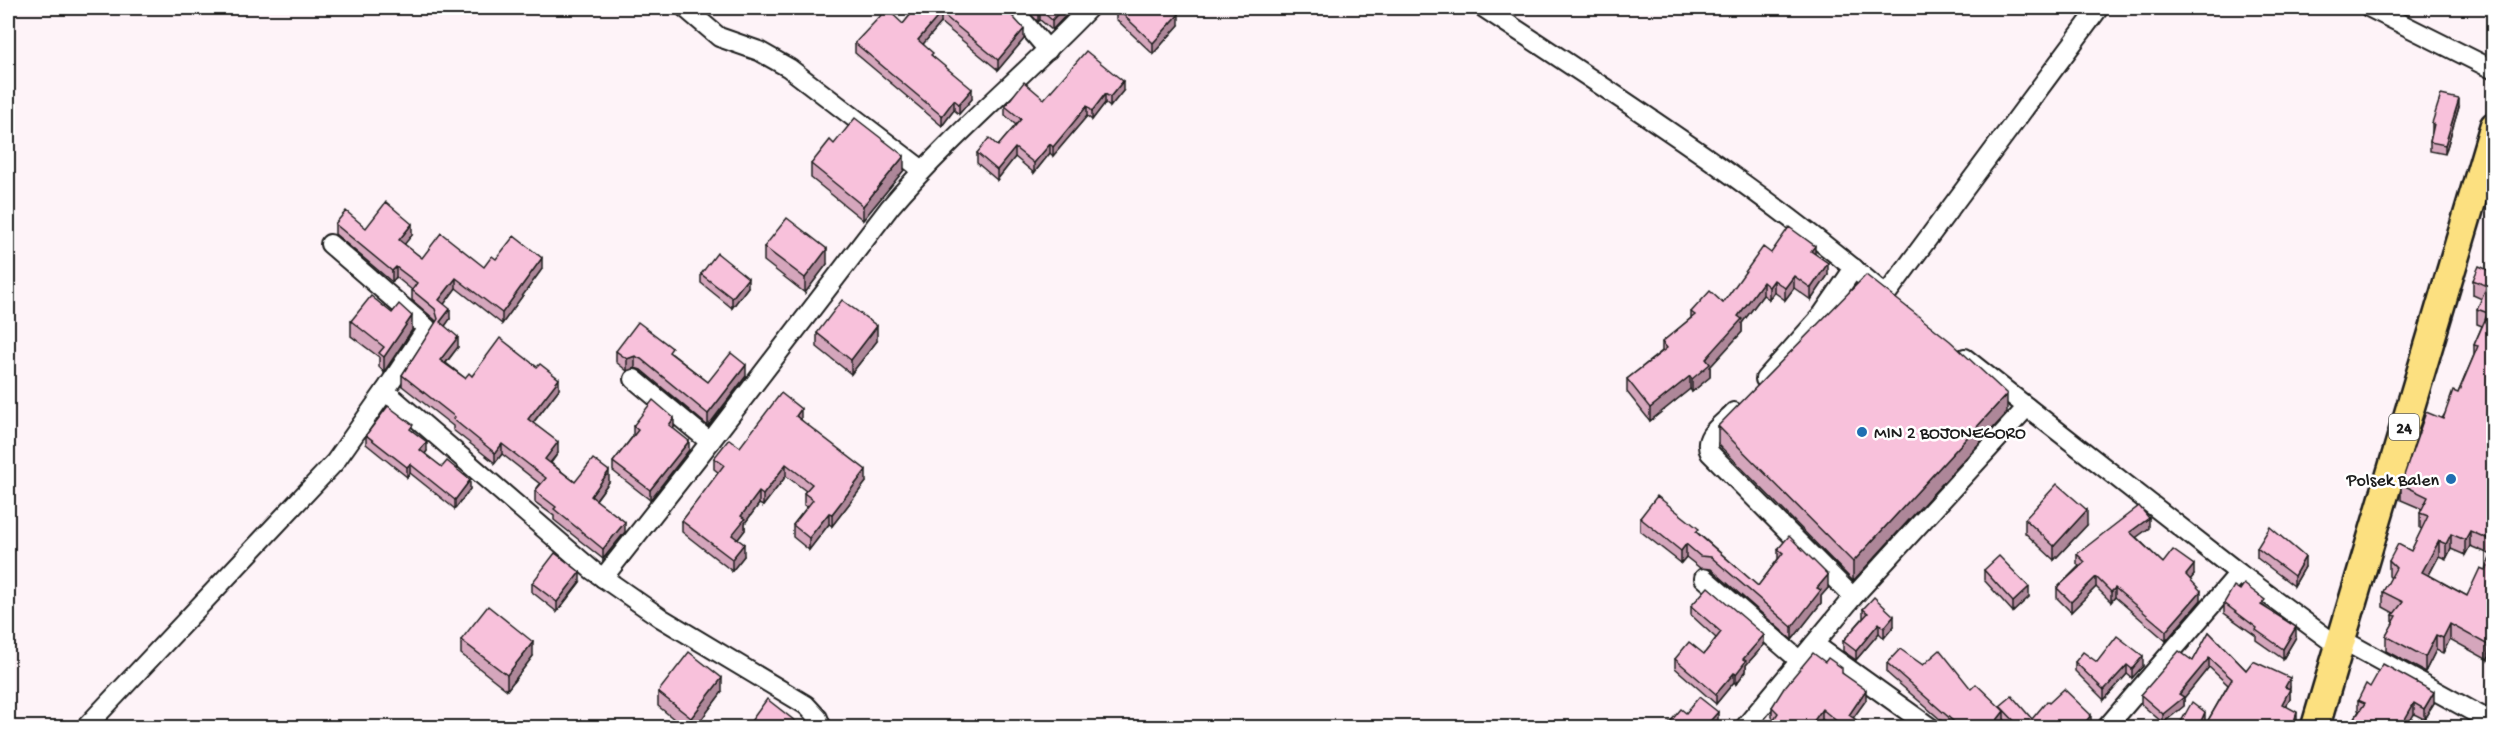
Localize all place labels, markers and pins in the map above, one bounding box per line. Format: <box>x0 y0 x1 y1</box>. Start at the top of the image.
place label: MIN 2 BOJONEGORO <box>1874 424 2026 445</box>
marker: MIN 2 BOJONEGORO <box>1855 425 1869 439</box>
place label: Polsek Balen <box>2346 471 2439 492</box>
marker: Polsek Balen <box>2444 472 2458 486</box>

